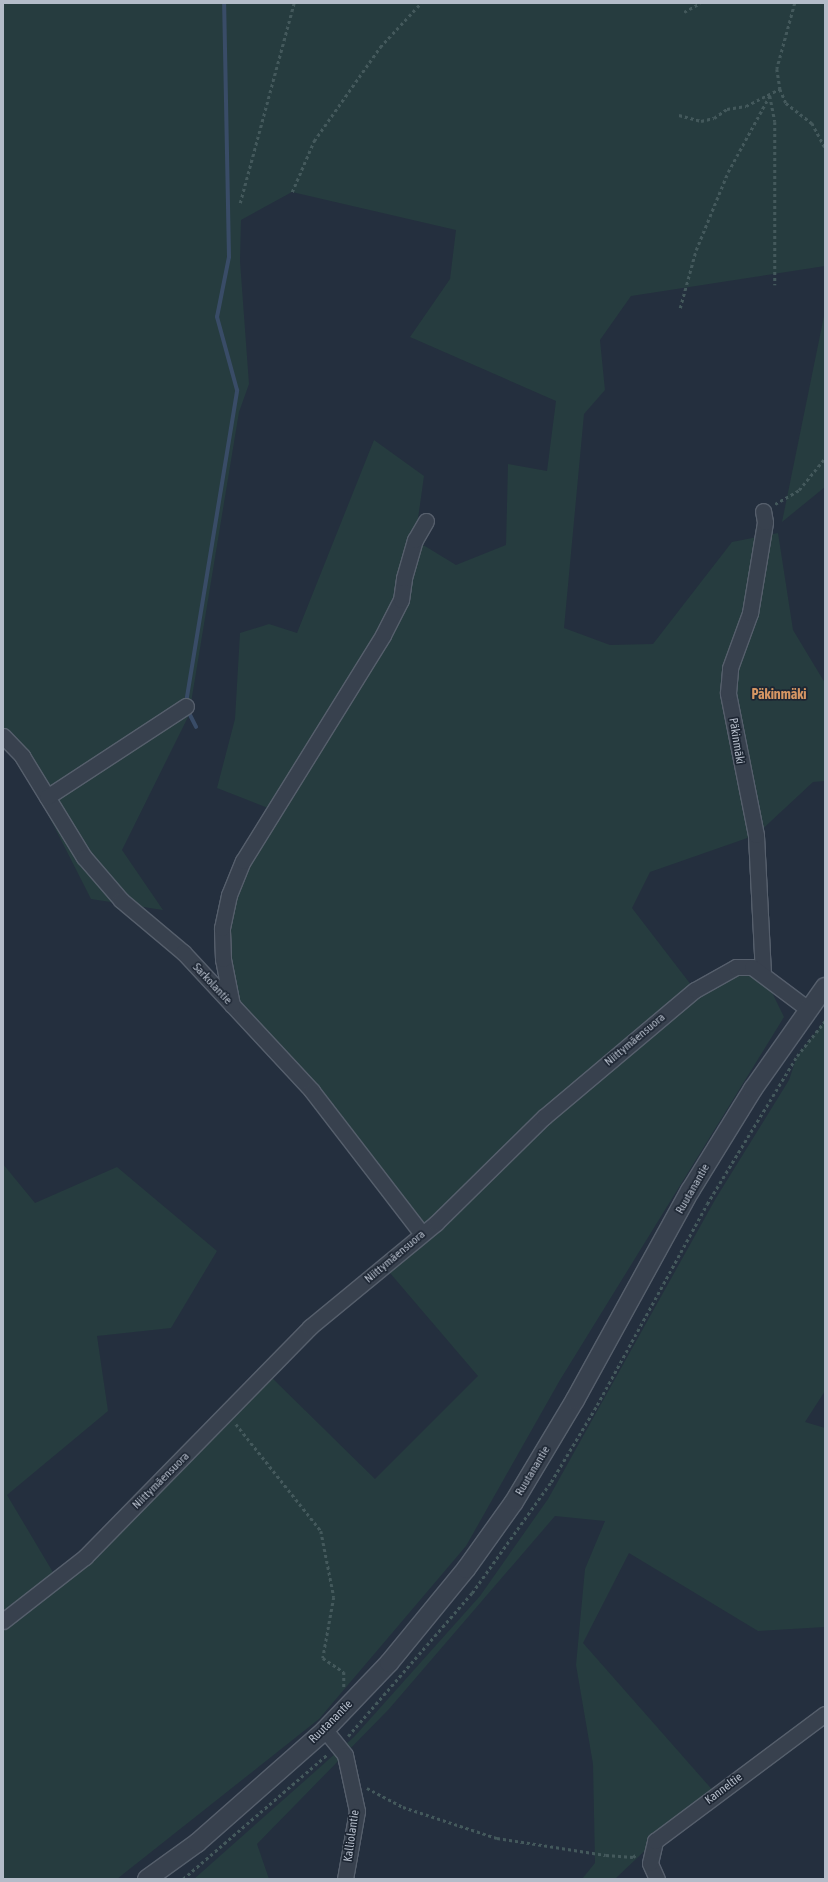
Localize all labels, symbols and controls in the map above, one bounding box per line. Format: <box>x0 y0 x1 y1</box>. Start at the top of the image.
district label: Päkinmäki <box>751 686 807 702</box>
street label: Päkinmäki <box>725 717 747 765</box>
street label: Sarkolantie <box>189 960 235 1008</box>
street label: Niittymäensuora <box>602 1011 668 1069</box>
street label: Ruutanantie <box>673 1161 713 1217</box>
street label: Niittymäensuora <box>362 1228 428 1286</box>
street label: Ruutanantie <box>513 1444 553 1498</box>
street label: Niittymäensuora <box>130 1450 192 1512</box>
street label: Ruutanantie <box>306 1697 356 1747</box>
street label: Kanneltie <box>702 1770 746 1808</box>
street label: Kalliolantie <box>341 1809 363 1863</box>

